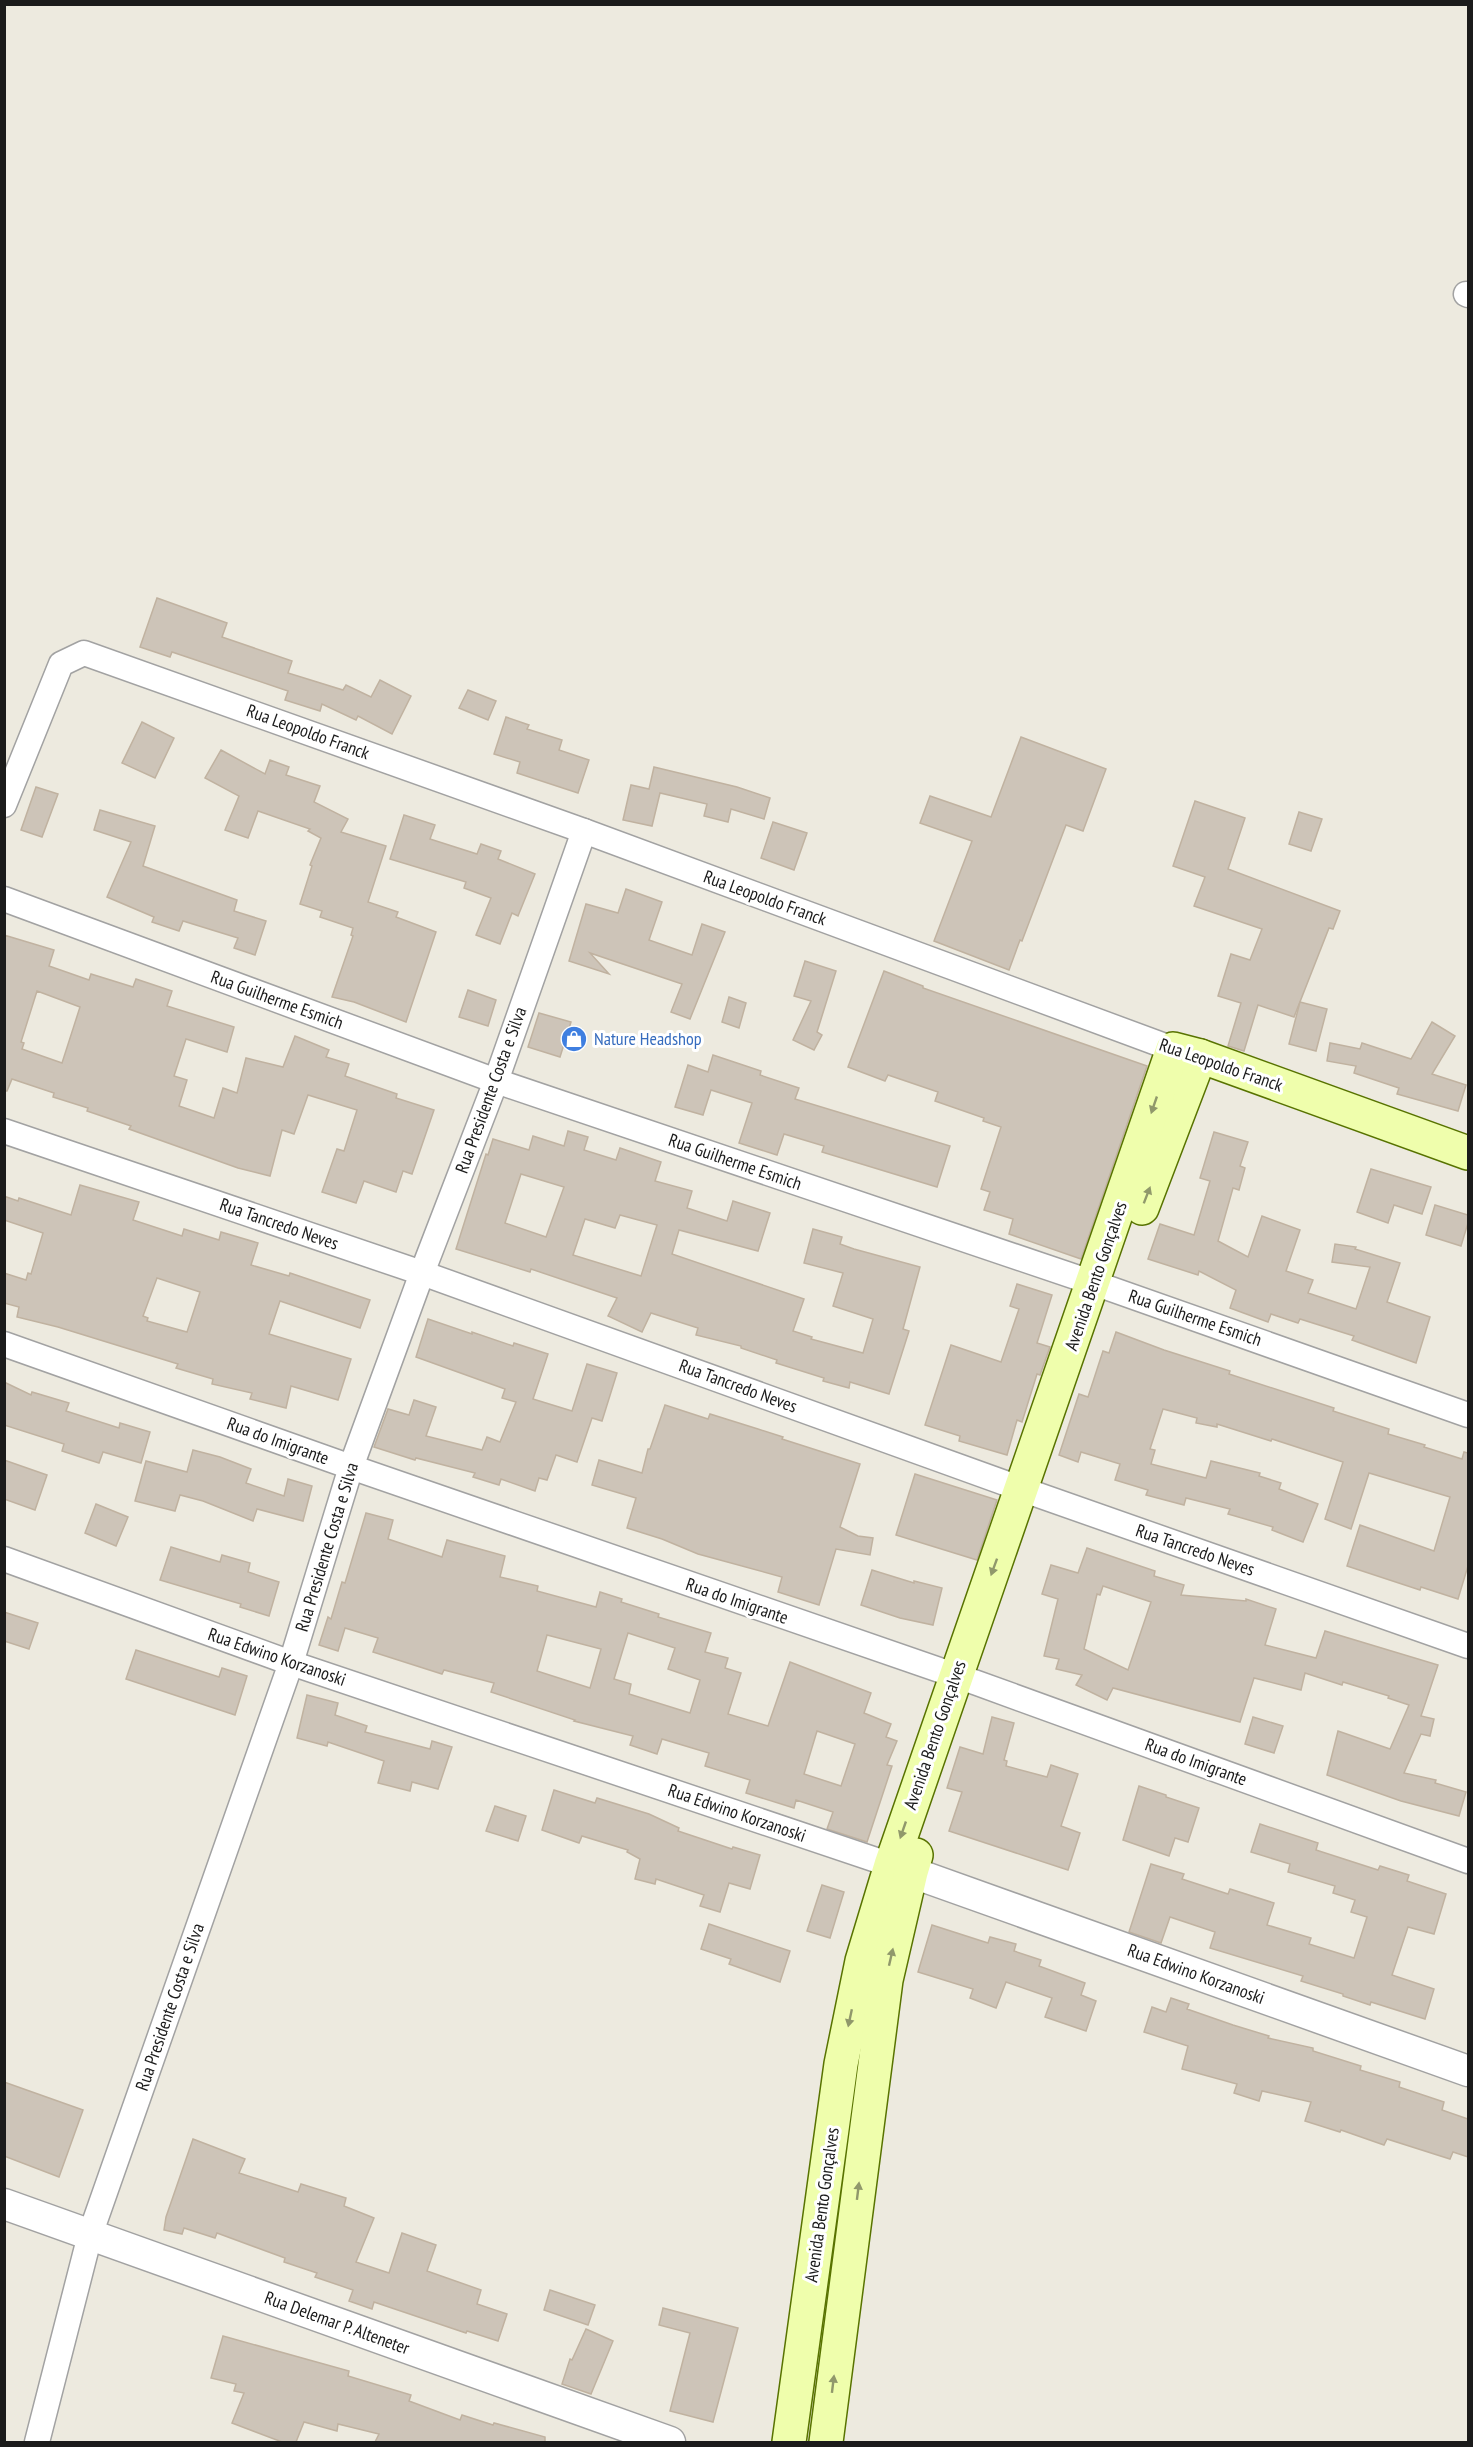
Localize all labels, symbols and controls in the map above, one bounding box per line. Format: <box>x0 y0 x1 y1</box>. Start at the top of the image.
street label: Rua Leopoldo Franck <box>244 699 373 764</box>
street label: Rua Leopoldo Franck <box>701 865 830 930</box>
street label: Rua Guilherme Esmich <box>208 965 347 1034</box>
street label: Rua Presidente Costa e Silva <box>450 1003 531 1176</box>
shop icon: Nature Headshop <box>559 1024 589 1054</box>
place label: Nature Headshop <box>594 1027 702 1050</box>
street label: Rua Leopoldo Franck <box>1156 1033 1286 1096</box>
one-way arrow <box>1149 1096 1159 1114</box>
street label: Rua Guilherme Esmich <box>666 1128 805 1195</box>
one-way arrow <box>1143 1186 1152 1204</box>
street label: Rua Tancredo Neves <box>217 1192 342 1255</box>
street label: Avenida Bento Gonçalves <box>1059 1198 1132 1353</box>
street label: Rua Guilherme Esmich <box>1126 1284 1265 1351</box>
street label: Rua Tancredo Neves <box>676 1354 800 1418</box>
street label: Rua do Imigrante <box>224 1411 332 1470</box>
street label: Rua Presidente Costa e Silva <box>290 1460 363 1634</box>
street label: Rua Tancredo Neves <box>1133 1518 1258 1581</box>
one-way arrow <box>989 1558 999 1576</box>
street label: Rua do Imigrante <box>683 1572 791 1629</box>
street label: Rua Edwino Korzanoski <box>205 1622 349 1691</box>
street label: Avenida Bento Gonçalves <box>898 1657 971 1812</box>
street label: Rua do Imigrante <box>1142 1732 1250 1791</box>
street label: Rua Edwino Korzanoski <box>665 1778 809 1847</box>
one-way arrow <box>897 1821 907 1839</box>
street label: Rua Presidente Costa e Silva <box>130 1920 209 2094</box>
street label: Rua Edwino Korzanoski <box>1124 1938 1268 2009</box>
one-way arrow <box>887 1947 897 1966</box>
one-way arrow <box>845 2008 854 2027</box>
street label: Avenida Bento Gonçalves <box>799 2126 844 2284</box>
one-way arrow <box>854 2182 863 2201</box>
street label: Rua Delemar P. Alteneter <box>261 2286 413 2359</box>
one-way arrow <box>829 2375 838 2394</box>

